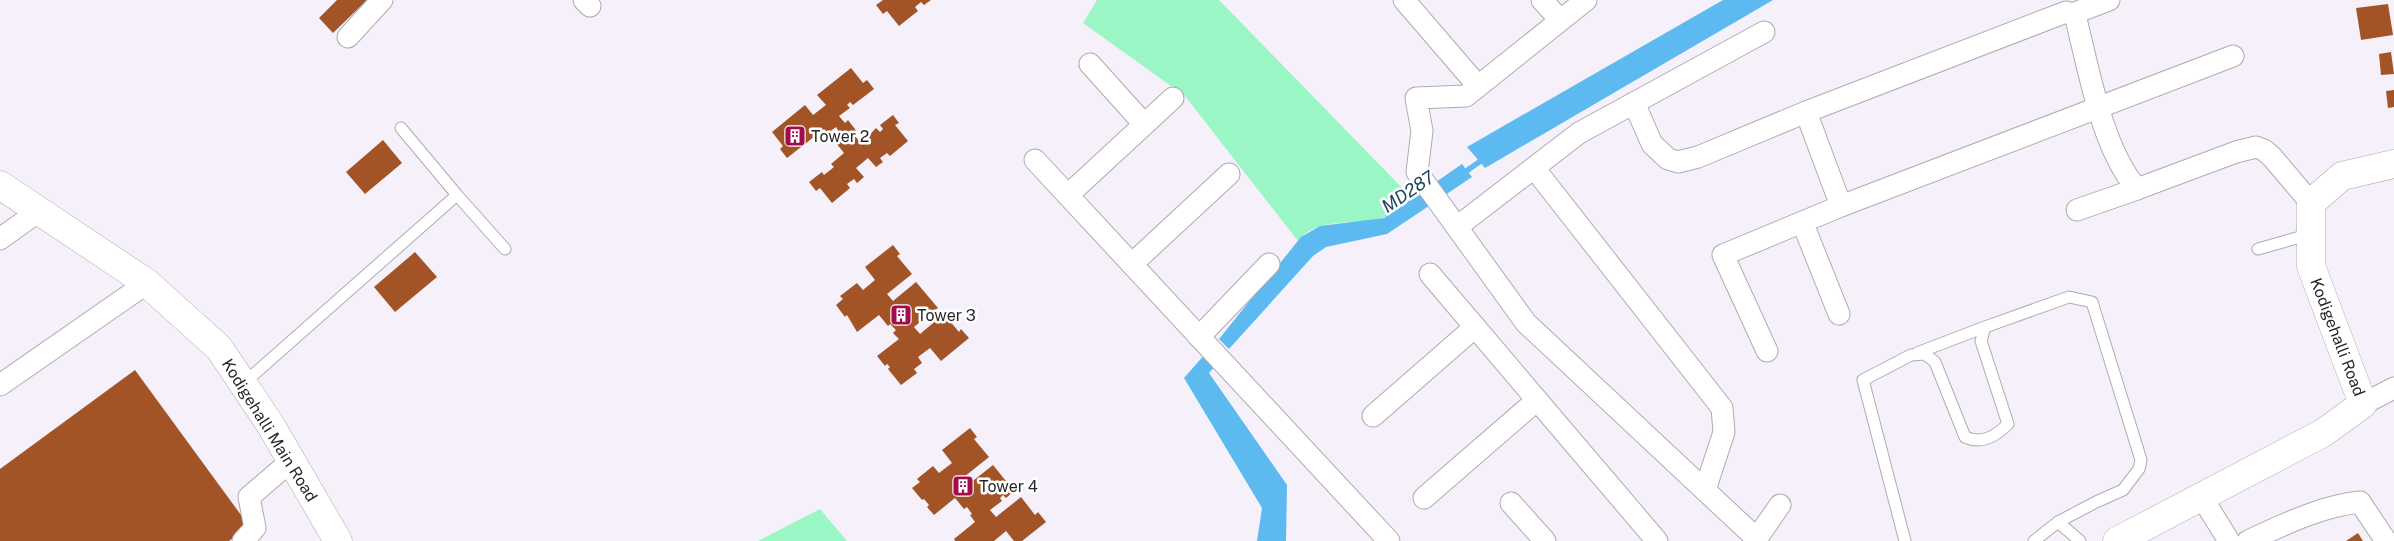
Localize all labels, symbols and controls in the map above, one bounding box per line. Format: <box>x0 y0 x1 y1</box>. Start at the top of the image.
building icon: Tower 2 <box>783 124 807 148</box>
place label: Tower 2 <box>811 127 869 146</box>
water label: MD287 <box>1377 166 1439 217</box>
street label: Kodigehalli Road <box>2306 275 2369 399</box>
building icon: Tower 3 <box>889 303 913 327</box>
place label: Tower 3 <box>917 306 976 325</box>
street label: Kodigehalli Main Road <box>218 355 321 505</box>
building icon: Tower 4 <box>951 474 975 498</box>
place label: Tower 4 <box>979 477 1038 496</box>

